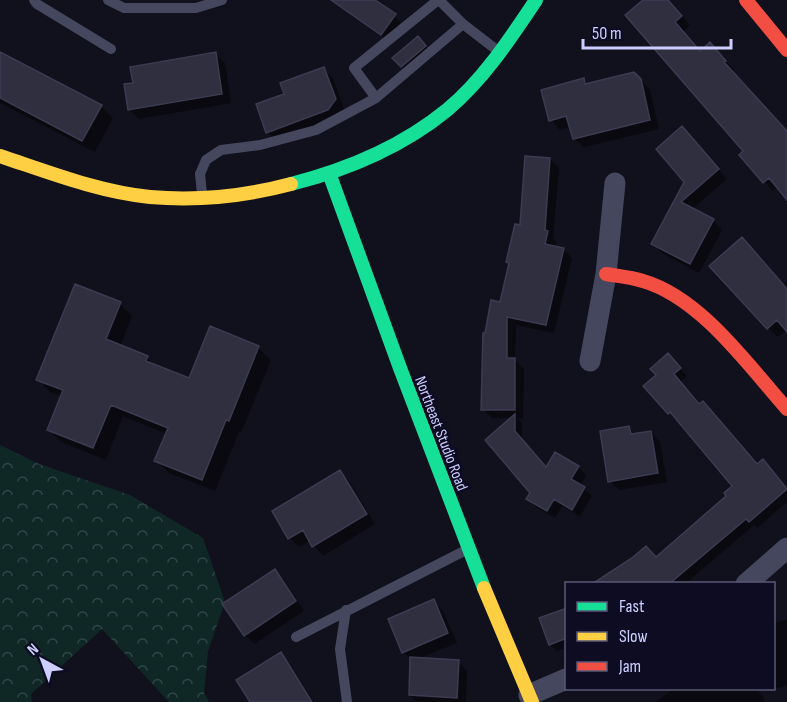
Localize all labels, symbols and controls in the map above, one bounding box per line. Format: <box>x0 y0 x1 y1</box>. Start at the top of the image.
scale bar <box>583 12 732 50</box>
text: 50 m <box>592 23 622 44</box>
street label: Northeast Studio Road <box>410 374 471 493</box>
legend <box>565 582 775 690</box>
text: Fast <box>619 596 645 617</box>
text: Slow <box>619 626 648 647</box>
north arrow <box>12 630 72 690</box>
text: N <box>24 640 43 660</box>
text: Jam <box>618 656 641 677</box>

